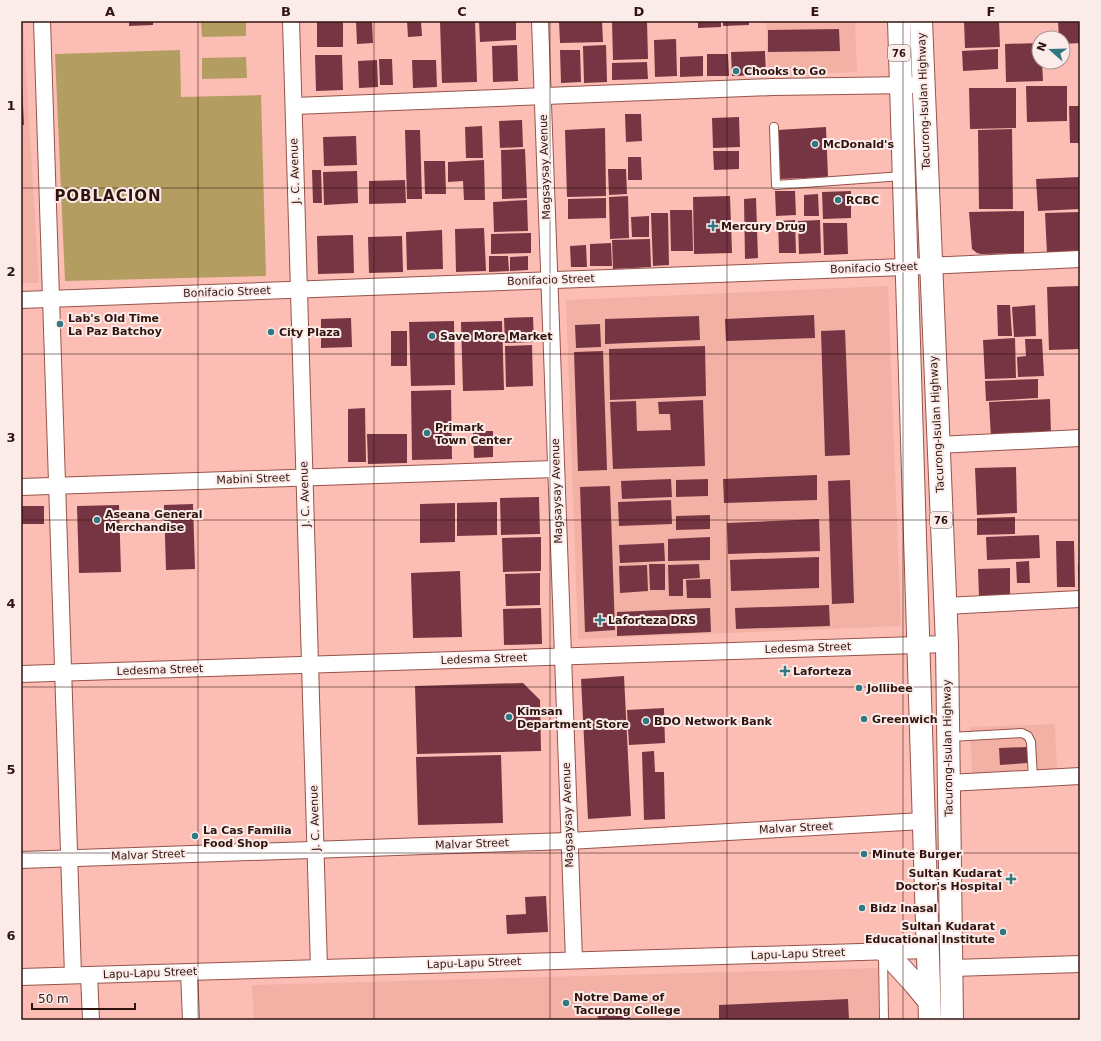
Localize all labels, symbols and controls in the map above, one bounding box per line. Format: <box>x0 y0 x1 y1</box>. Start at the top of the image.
text: A <box>105 4 115 19</box>
text: B <box>281 4 291 19</box>
text: C <box>457 4 467 19</box>
text: D <box>634 4 645 19</box>
text: E <box>811 4 819 19</box>
text: F <box>987 4 995 19</box>
north arrow <box>1031 30 1071 70</box>
street label: Tacurong-Isulan Highway <box>915 32 933 171</box>
text: N <box>1034 40 1050 53</box>
road number: 76 <box>888 45 910 61</box>
place label: Chooks to Go <box>744 65 826 78</box>
marker: Chooks to Go <box>731 66 741 76</box>
text: 1 <box>6 98 16 113</box>
street label: Magsaysay Avenue <box>537 114 553 220</box>
street label: J. C. Avenue <box>287 138 303 205</box>
place label: McDonald's <box>823 138 894 151</box>
marker: McDonald's <box>810 139 820 149</box>
district label: POBLACION <box>54 187 162 205</box>
place label: RCBC <box>846 194 879 207</box>
marker: RCBC <box>833 195 843 205</box>
place label: Mercury Drug <box>721 220 806 233</box>
marker: Mercury Drug <box>708 221 718 231</box>
street label: Bonifacio Street <box>830 260 919 276</box>
text: 2 <box>6 264 16 279</box>
street label: Bonifacio Street <box>507 272 596 288</box>
street label: Bonifacio Street <box>183 284 272 300</box>
place label: Lab's Old Time La Paz Batchoy <box>68 312 162 338</box>
marker: Lab's Old Time La Paz Batchoy <box>55 319 65 329</box>
place label: City Plaza <box>279 326 340 339</box>
marker: City Plaza <box>266 327 276 337</box>
place label: Save More Market <box>440 330 553 343</box>
marker: Save More Market <box>427 331 437 341</box>
street label: Tacurong-Isulan Highway <box>927 355 947 494</box>
place label: Primark Town Center <box>435 421 513 447</box>
marker: Primark Town Center <box>422 428 432 438</box>
text: 3 <box>6 430 16 445</box>
street label: Magsaysay Avenue <box>549 438 565 544</box>
street label: J. C. Avenue <box>297 461 313 528</box>
street label: Mabini Street <box>216 471 291 487</box>
place label: Aseana General Merchandise <box>105 508 202 534</box>
road number: 76 <box>930 512 952 528</box>
marker: Aseana General Merchandise <box>92 515 102 525</box>
text: 4 <box>6 596 16 611</box>
place label: Laforteza DRS <box>608 614 696 627</box>
marker: Laforteza DRS <box>595 615 605 625</box>
street label: Ledesma Street <box>765 640 852 656</box>
street label: Ledesma Street <box>441 651 528 667</box>
street label: Ledesma Street <box>117 662 204 678</box>
place label: Laforteza <box>793 665 852 678</box>
marker: Laforteza <box>780 666 790 676</box>
street label: Tacurong-Isulan Highway <box>940 679 956 818</box>
place label: Jollibee <box>866 682 913 695</box>
marker: Jollibee <box>854 683 864 693</box>
place label: Kimsan Department Store <box>517 705 629 731</box>
marker: Kimsan Department Store <box>504 712 514 722</box>
place label: Greenwich <box>872 713 938 726</box>
marker: Greenwich <box>859 714 869 724</box>
place label: BDO Network Bank <box>654 715 773 728</box>
marker: BDO Network Bank <box>641 716 651 726</box>
text: 5 <box>6 762 16 777</box>
street label: Magsaysay Avenue <box>560 762 576 868</box>
street label: J. C. Avenue <box>307 785 323 852</box>
street label: Malvar Street <box>759 820 834 836</box>
place label: La Cas Familia Food Shop <box>203 824 292 850</box>
marker: La Cas Familia Food Shop <box>190 831 200 841</box>
street label: Malvar Street <box>435 836 510 852</box>
street label: Malvar Street <box>111 847 186 863</box>
place label: Minute Burger <box>872 848 962 861</box>
marker: Minute Burger <box>859 849 869 859</box>
place label: Sultan Kudarat Doctor's Hospital <box>895 867 1002 893</box>
marker: Sultan Kudarat Doctor's Hospital <box>1005 873 1017 885</box>
place label: Bidz Inasal <box>870 902 937 915</box>
marker: Bidz Inasal <box>857 903 867 913</box>
place label: Sultan Kudarat Educational Institute <box>865 920 995 946</box>
marker: Sultan Kudarat Educational Institute <box>998 927 1008 937</box>
text: 6 <box>6 928 16 943</box>
street label: Lapu-Lapu Street <box>751 946 846 962</box>
street label: Lapu-Lapu Street <box>427 955 522 971</box>
street label: Lapu-Lapu Street <box>103 965 198 981</box>
scale bar <box>32 985 135 1011</box>
place label: Notre Dame of Tacurong College <box>574 991 680 1017</box>
text: 50 m <box>38 992 69 1006</box>
marker: Notre Dame of Tacurong College <box>561 998 571 1008</box>

